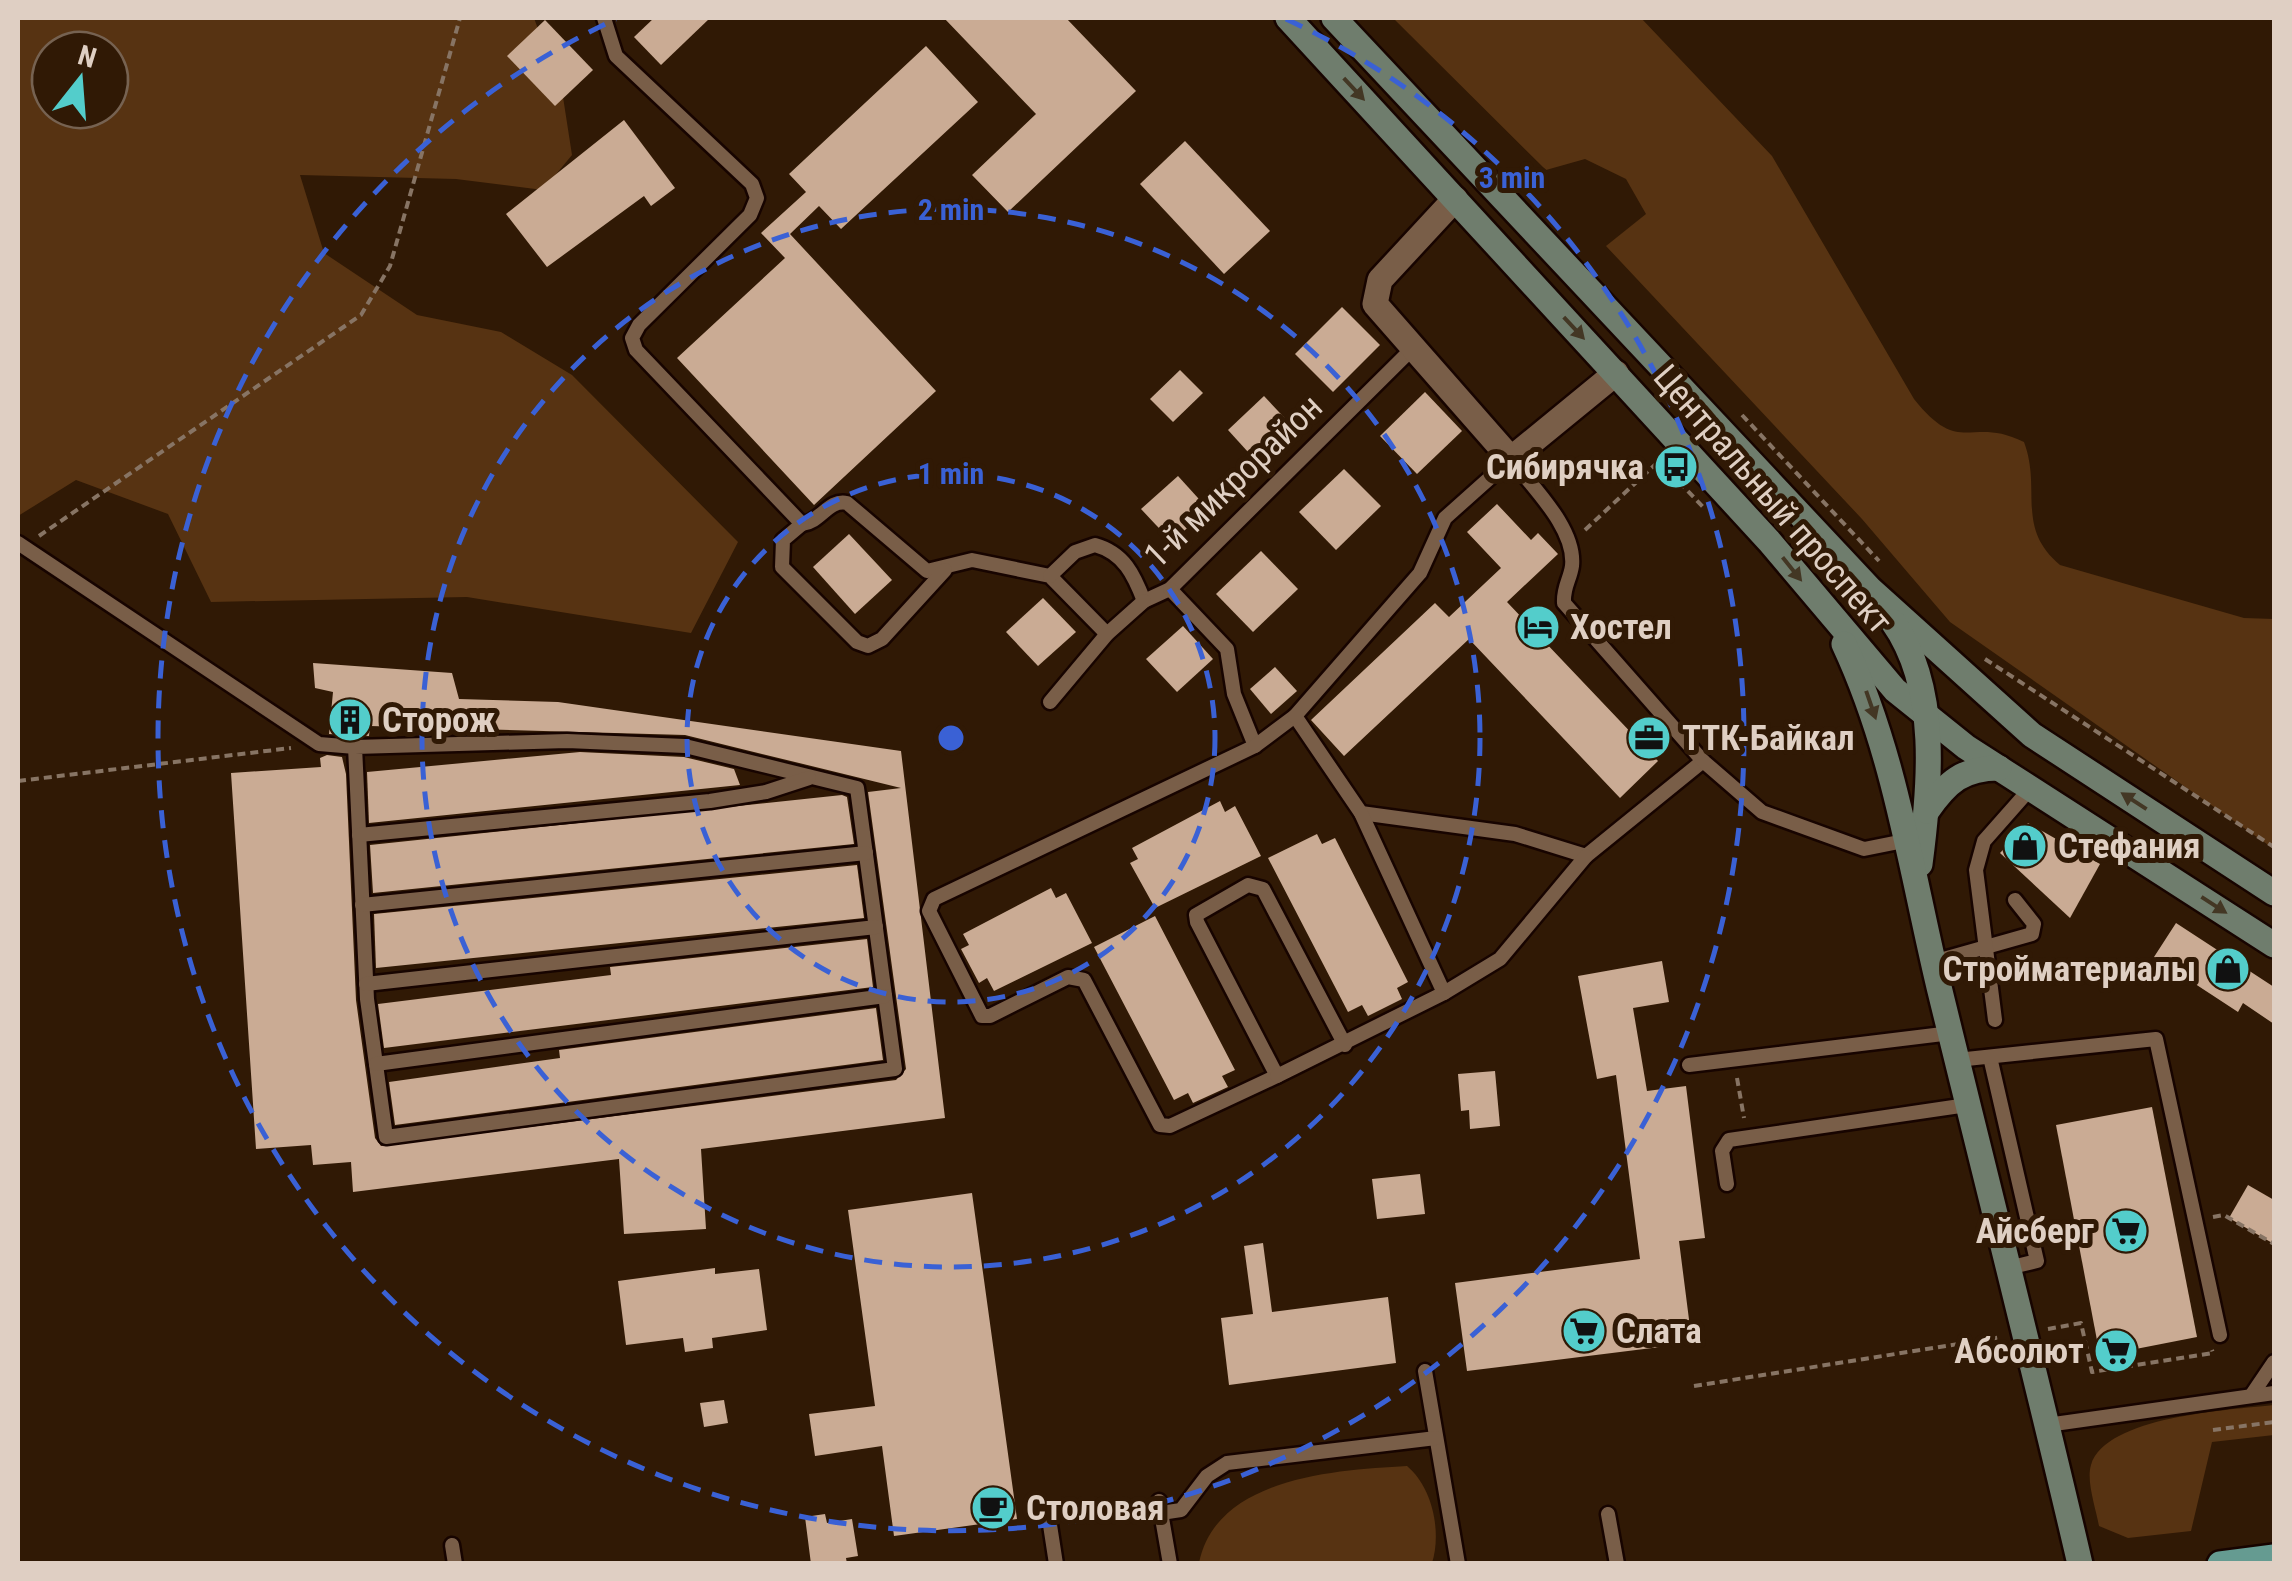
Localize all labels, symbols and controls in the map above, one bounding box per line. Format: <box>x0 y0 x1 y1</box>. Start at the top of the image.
north arrow <box>30 30 130 130</box>
text: N <box>74 38 100 75</box>
one-way arrow <box>1342 77 1365 101</box>
text: 3 min <box>1479 160 1545 195</box>
text: 2 min <box>918 192 984 227</box>
one-way arrow <box>1563 315 1585 340</box>
street label: Центральный проспект <box>1645 357 1900 642</box>
street label: 1-й микрорайон <box>1136 386 1331 576</box>
bus stop icon: Сибирячка <box>1653 444 1699 490</box>
place label: Сибирячка <box>1486 447 1644 488</box>
text: 1 min <box>918 456 984 491</box>
one-way arrow <box>1781 557 1802 582</box>
hotel icon: Хостел <box>1515 604 1561 650</box>
place label: Хостел <box>1570 607 1672 648</box>
one-way arrow <box>1864 691 1879 721</box>
building icon: Сторож <box>327 697 373 743</box>
place label: Сторож <box>382 700 495 741</box>
office icon: ТТК-Байкал <box>1626 715 1672 761</box>
place label: ТТК-Байкал <box>1682 718 1855 759</box>
centre of rings <box>933 720 969 756</box>
one-way arrow <box>2121 793 2148 811</box>
shop icon: Стефания <box>2002 823 2048 869</box>
place label: Стефания <box>2058 826 2200 867</box>
one-way arrow <box>2200 895 2227 914</box>
shop icon: Стройматериалы <box>2205 946 2251 992</box>
place label: Стройматериалы <box>1943 949 2196 990</box>
supermarket icon: Айсберг <box>2103 1208 2149 1254</box>
place label: Айсберг <box>1976 1211 2094 1252</box>
supermarket icon: Слата <box>1561 1308 1607 1354</box>
place label: Слата <box>1616 1311 1702 1352</box>
supermarket icon: Абсолют <box>2093 1328 2139 1374</box>
place label: Абсолют <box>1954 1331 2084 1372</box>
cafe icon: Столовая <box>970 1485 1016 1531</box>
place label: Столовая <box>1026 1488 1165 1529</box>

